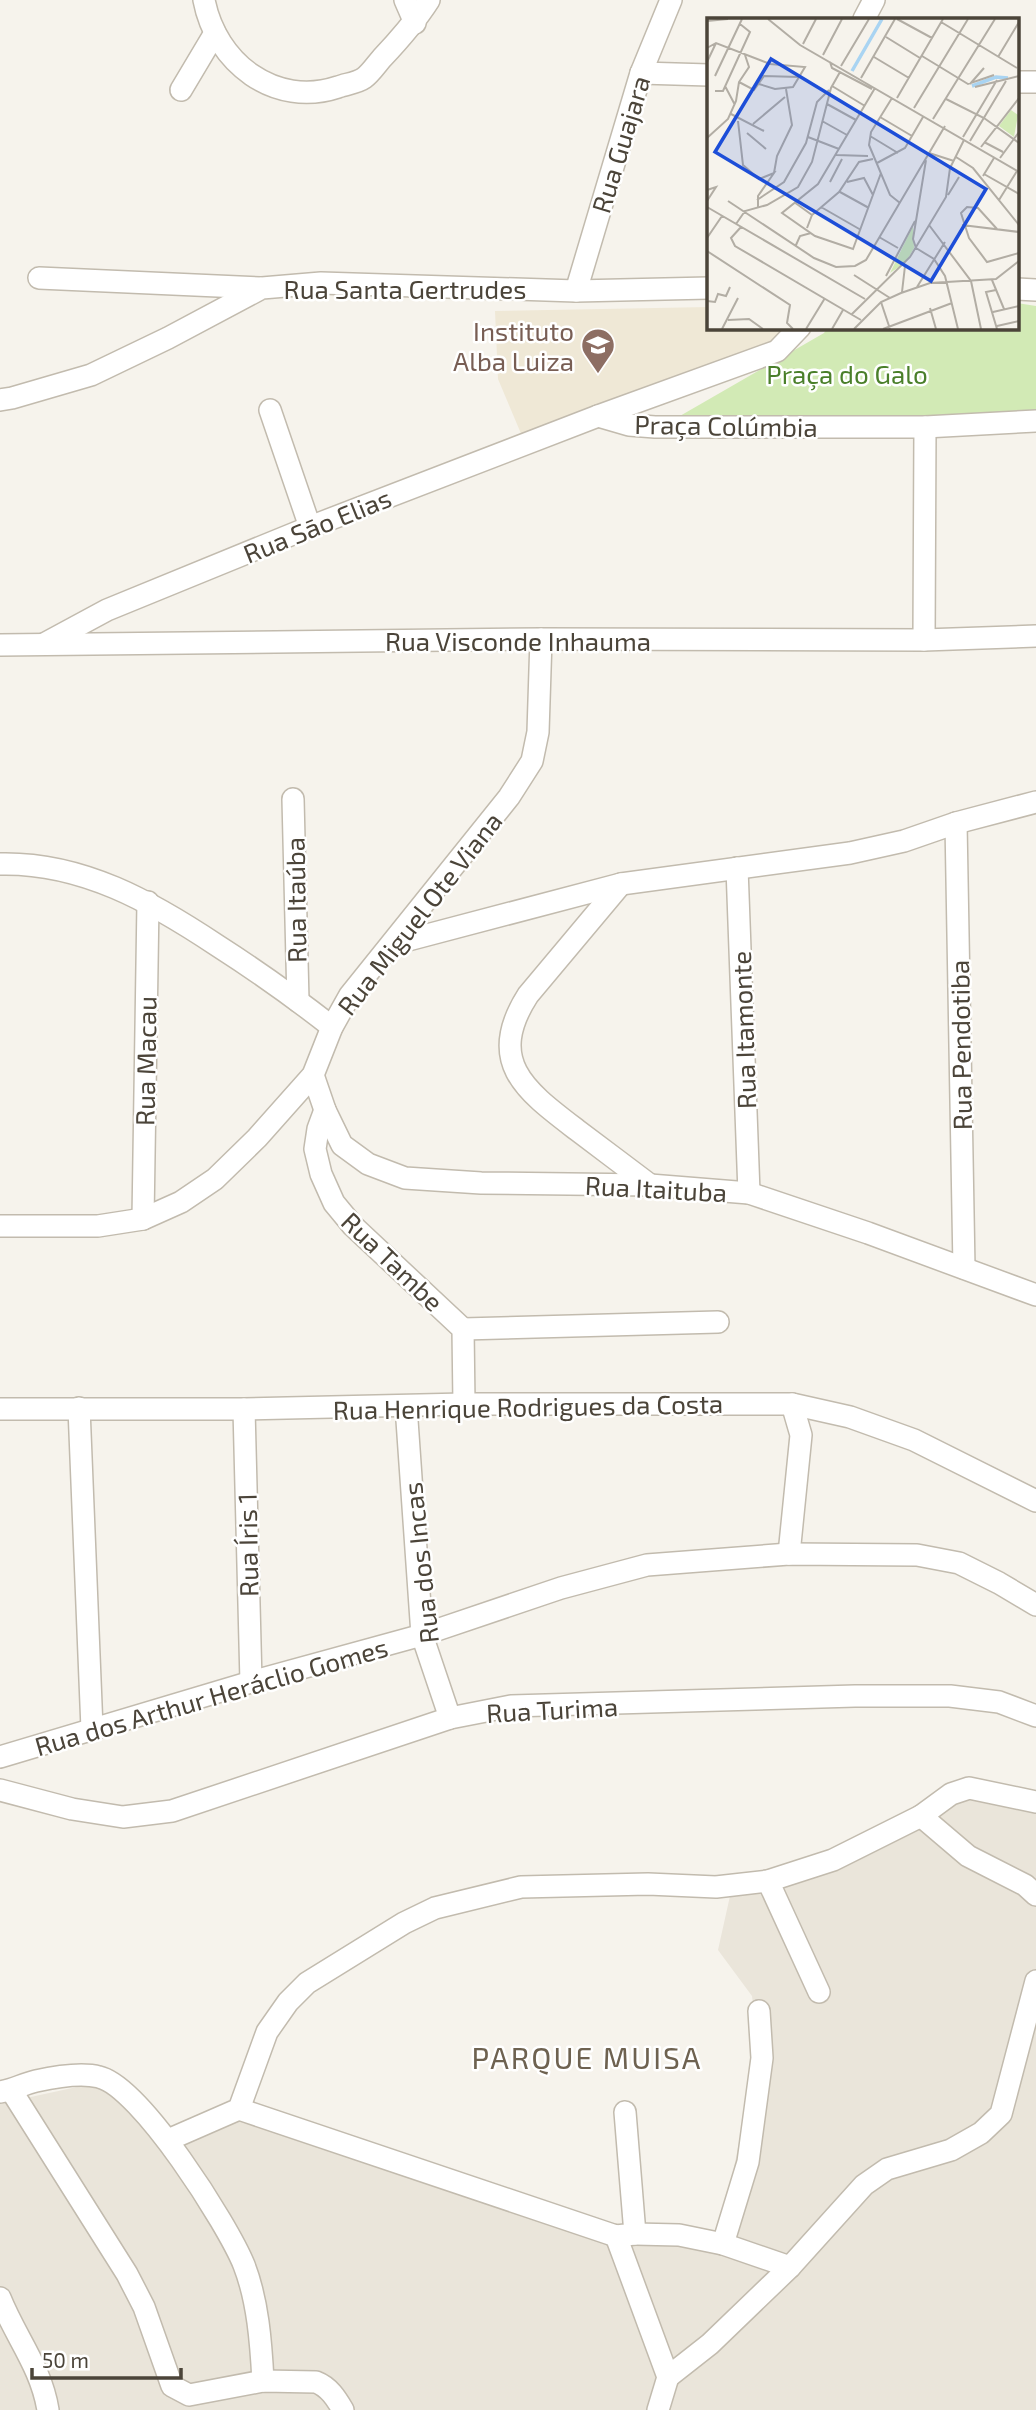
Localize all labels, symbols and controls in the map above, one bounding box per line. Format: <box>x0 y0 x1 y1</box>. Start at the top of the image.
inset map <box>707 18 1018 329</box>
street label: Rua Guajara <box>584 72 656 216</box>
street label: Rua Santa Gertrudes <box>284 273 526 304</box>
place label: Instituto Alba Luiza <box>453 315 574 376</box>
school or university icon: Instituto Alba Luiza <box>579 326 617 375</box>
park label: Praça do Galo <box>766 358 928 391</box>
street label: Praça Colúmbia <box>634 408 818 444</box>
street label: Rua Sāo Elias <box>239 481 395 569</box>
street label: Rua Visconde Inhauma <box>385 625 651 656</box>
street label: Rua Miguel Ote Viana <box>330 805 508 1021</box>
street label: Rua Itaúba <box>278 837 312 963</box>
street label: Rua Itamonte <box>725 950 761 1110</box>
street label: Rua Pendotiba <box>943 960 977 1130</box>
street label: Rua Macau <box>128 996 162 1126</box>
street label: Rua Itaituba <box>584 1169 728 1207</box>
street label: Rua Tambe <box>336 1205 450 1317</box>
street label: Rua Henrique Rodrigues da Costa <box>333 1387 723 1425</box>
street label: Rua dos Incas <box>396 1481 444 1645</box>
street label: Rua Íris 1 <box>231 1493 263 1597</box>
street label: Rua dos Arthur Heráclio Gomes <box>31 1631 391 1761</box>
street label: Rua Turima <box>485 1690 619 1728</box>
district label: PARQUE MUISA <box>471 2039 703 2075</box>
scale bar <box>32 2336 180 2380</box>
text: 50 m <box>42 2347 89 2372</box>

